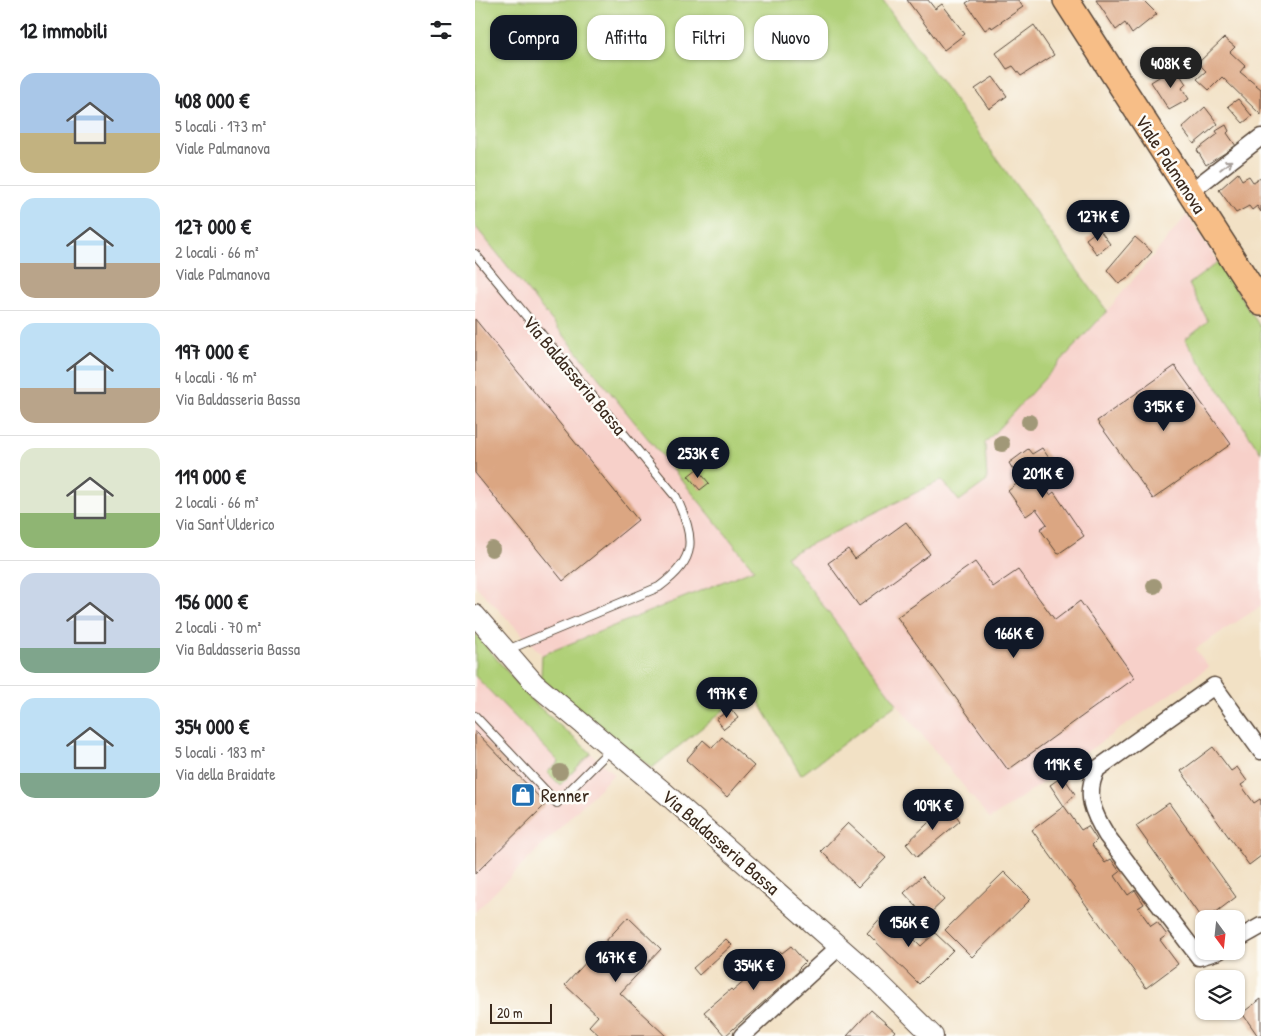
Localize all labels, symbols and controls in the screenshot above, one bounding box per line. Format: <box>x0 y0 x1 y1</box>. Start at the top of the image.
chip: Compra <box>490 15 577 60</box>
chip: Affitta <box>587 15 665 60</box>
chip: Filtri <box>675 15 744 60</box>
chip: Nuovo <box>754 15 828 60</box>
text: 12 immobili <box>20 16 108 45</box>
icon: filters <box>427 16 455 44</box>
pin: 408K € <box>1130 46 1212 89</box>
text: 408K € <box>1151 52 1191 74</box>
text: 408 000 € <box>175 86 249 115</box>
icon: home <box>60 93 120 153</box>
street label: Viale Palmanova <box>1129 110 1213 219</box>
text: 5 locali · 173 m² <box>175 115 266 137</box>
text: Viale Palmanova <box>175 137 270 159</box>
one-way arrow <box>1219 160 1232 171</box>
pin: 127K € <box>1057 200 1139 242</box>
text: 127K € <box>1078 205 1118 227</box>
text: 127 000 € <box>175 212 251 241</box>
icon: home <box>60 218 120 278</box>
text: 2 locali · 66 m² <box>175 241 259 263</box>
text: Viale Palmanova <box>175 263 270 285</box>
street label: Via Baldasseria Bassa <box>517 310 633 441</box>
text: 197 000 € <box>175 337 249 366</box>
icon: home <box>60 343 120 403</box>
text: 4 locali · 96 m² <box>175 366 257 388</box>
text: Via Baldasseria Bassa <box>175 388 300 410</box>
pin: 315K € <box>1123 390 1205 432</box>
text: 315K € <box>1144 395 1184 417</box>
pin: 253K € <box>657 436 739 479</box>
text: 253K € <box>677 442 719 464</box>
pin: 201K € <box>1002 456 1084 499</box>
text: 119 000 € <box>175 462 246 491</box>
text: 201K € <box>1023 462 1063 484</box>
icon: home <box>60 468 120 528</box>
text: 2 locali · 66 m² <box>175 491 259 513</box>
text: Via Sant'Ulderico <box>175 513 275 535</box>
text: 156 000 € <box>175 587 248 616</box>
icon: home <box>60 593 120 653</box>
text: 2 locali · 70 m² <box>175 616 261 638</box>
pin: 166K € <box>973 616 1055 659</box>
text: 166K € <box>995 622 1033 644</box>
text: Via Baldasseria Bassa <box>175 638 300 660</box>
pin: 197K € <box>686 676 768 719</box>
text: 197K € <box>707 682 747 704</box>
text: 354 000 € <box>175 712 249 741</box>
icon: home <box>60 718 120 778</box>
text: 5 locali · 183 m² <box>175 741 265 763</box>
pin: 119K € <box>1022 748 1104 790</box>
text: 119K € <box>1044 753 1082 775</box>
text: Via della Braidate <box>175 763 276 785</box>
shop icon: Renner <box>510 782 536 808</box>
place label: Renner <box>541 782 590 808</box>
street label: Via Baldasseria Bassa <box>656 783 786 901</box>
pin: 109K € <box>892 788 974 831</box>
text: 109K € <box>914 794 952 816</box>
pin: 156K € <box>868 906 950 948</box>
north arrow <box>1195 910 1245 960</box>
map controls <box>1195 910 1245 1020</box>
text: 156K € <box>890 911 928 933</box>
pin: 167K € <box>575 940 657 983</box>
text: 167K € <box>596 946 636 968</box>
pin: 354K € <box>713 948 795 991</box>
text: 354K € <box>734 954 774 976</box>
button: layers <box>1195 970 1245 1020</box>
scale bar <box>490 1001 553 1024</box>
text: 20 m <box>497 1003 523 1022</box>

